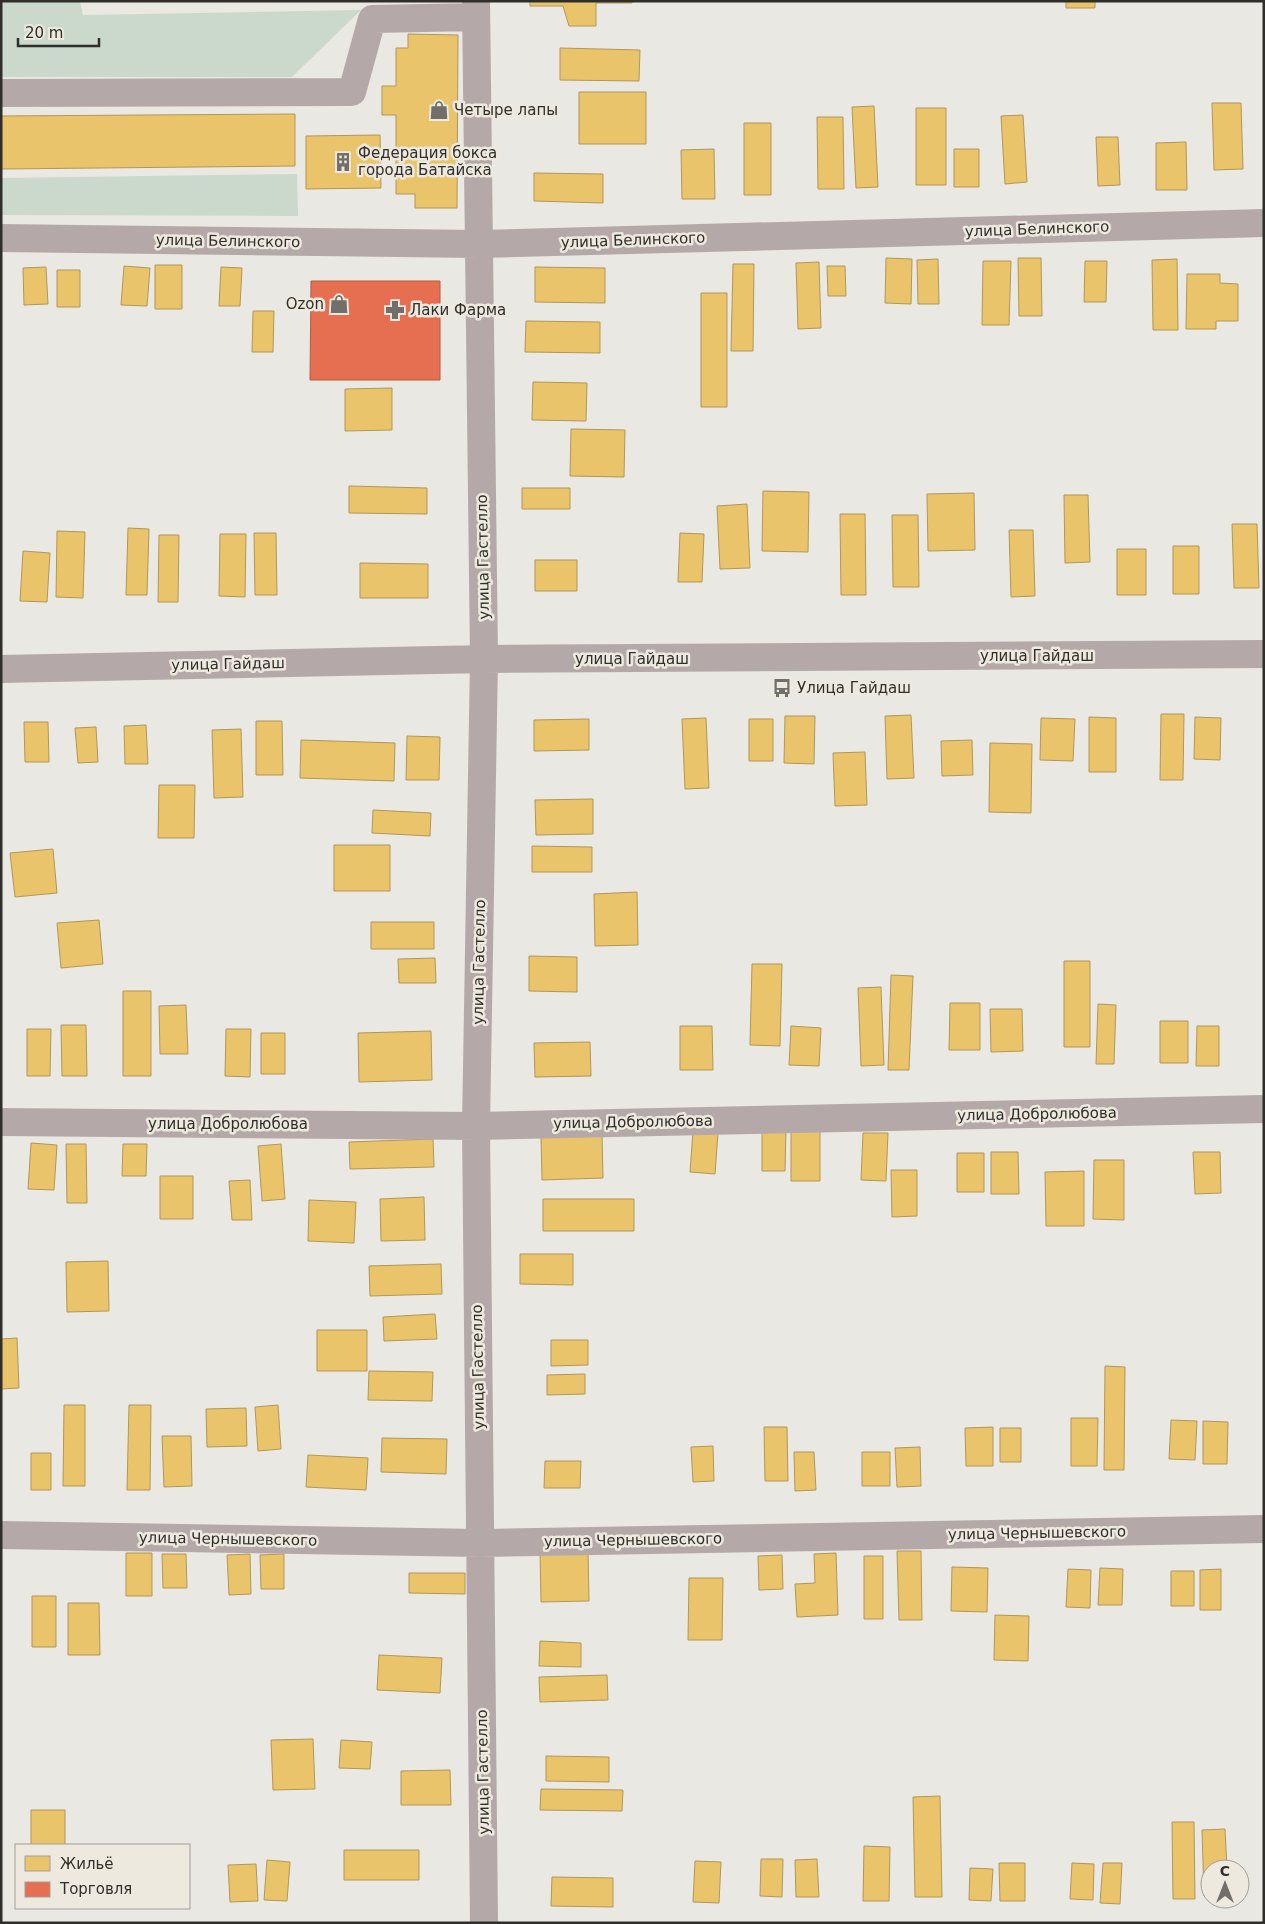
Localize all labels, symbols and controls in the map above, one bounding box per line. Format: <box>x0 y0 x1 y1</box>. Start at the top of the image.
scale bar <box>18 15 99 47</box>
text: 20 m <box>25 24 63 42</box>
shop icon: Четыре лапы <box>428 99 450 121</box>
place label: Четыре лапы <box>454 101 558 119</box>
place label: Федерация бокса города Батайска <box>358 144 497 179</box>
building icon: Федерация бокса города Батайска <box>332 151 354 173</box>
street label: улица Белинского <box>964 217 1110 241</box>
street label: улица Белинского <box>560 228 706 252</box>
street label: улица Белинского <box>156 231 300 251</box>
shop icon: Ozon <box>328 293 350 315</box>
place label: Ozon <box>286 295 324 313</box>
pharmacy icon: Лаки Фарма <box>384 299 406 321</box>
place label: Лаки Фарма <box>410 301 506 319</box>
street label: улица Гастелло <box>473 494 493 620</box>
street label: улица Гайдаш <box>980 647 1094 665</box>
street label: улица Гайдаш <box>575 650 689 668</box>
street label: улица Гайдаш <box>171 654 285 674</box>
bus stop icon: Улица Гайдаш <box>771 677 793 699</box>
place label: Улица Гайдаш <box>797 679 911 697</box>
street label: улица Гастелло <box>469 899 489 1025</box>
street label: улица Добролюбова <box>957 1104 1117 1124</box>
street label: улица Добролюбова <box>553 1112 713 1132</box>
street label: улица Добролюбова <box>148 1115 308 1133</box>
street label: улица Гастелло <box>468 1304 488 1430</box>
street label: улица Чернышевского <box>948 1522 1126 1544</box>
street label: улица Чернышевского <box>139 1528 317 1550</box>
street label: улица Чернышевского <box>544 1529 722 1551</box>
street label: улица Гастелло <box>473 1709 493 1835</box>
legend <box>15 1844 190 1909</box>
text: Жильё <box>60 1855 114 1873</box>
north arrow <box>1200 1859 1250 1909</box>
text: С <box>1220 1863 1230 1879</box>
text: Торговля <box>59 1880 132 1898</box>

